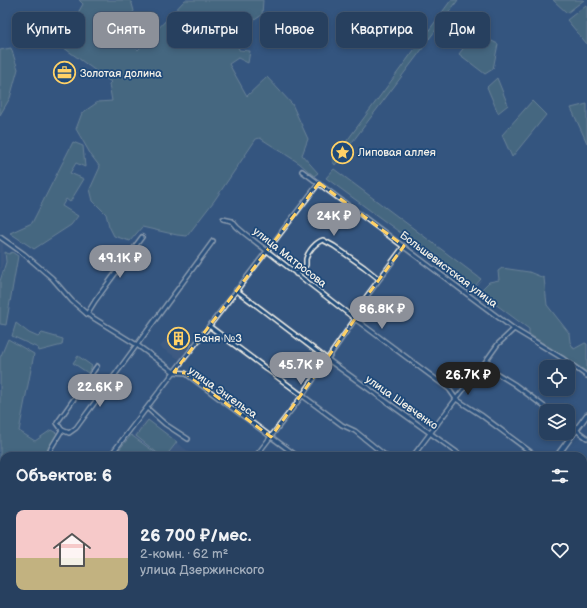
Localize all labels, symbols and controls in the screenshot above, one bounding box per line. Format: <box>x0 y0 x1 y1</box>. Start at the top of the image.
chip: Купить <box>12 12 85 48</box>
chip: Снять <box>93 12 159 48</box>
chip: Фильтры <box>167 12 252 48</box>
chip: Новое <box>260 12 328 48</box>
chip: Квартира <box>336 12 427 48</box>
chip: Дом <box>435 12 490 48</box>
office icon: Золотая долина <box>52 60 78 86</box>
place label: Золотая долина <box>80 67 162 80</box>
place icon: Липовая аллея <box>329 139 355 165</box>
place label: Липовая аллея <box>357 146 436 159</box>
pin: 24K ₽ <box>306 203 362 237</box>
text: 24K ₽ <box>317 208 351 224</box>
street label: улица Матросова <box>250 225 329 290</box>
street label: Большевистская улица <box>397 228 500 311</box>
pin: 49.1K ₽ <box>83 245 157 279</box>
text: 49.1K ₽ <box>98 250 142 266</box>
pin: 86.8K ₽ <box>345 296 419 330</box>
text: 86.8K ₽ <box>359 301 405 317</box>
building icon: Баня №3 <box>165 325 191 351</box>
place label: Баня №3 <box>194 332 242 345</box>
pin: 45.7K ₽ <box>264 352 338 386</box>
text: 45.7K ₽ <box>278 357 324 373</box>
map controls <box>539 360 575 440</box>
button: locate <box>539 360 575 396</box>
pin: 26.7K ₽ <box>431 362 505 396</box>
street label: улица Энгельса <box>186 364 260 421</box>
text: 26.7K ₽ <box>445 367 491 383</box>
street label: улица Шевченко <box>363 373 441 432</box>
pin: 22.6K ₽ <box>63 374 137 408</box>
text: 22.6K ₽ <box>77 379 123 395</box>
button: layers <box>539 404 575 440</box>
icon: filters <box>549 465 571 487</box>
text: Объектов: 6 <box>16 466 112 486</box>
icon: home <box>48 526 96 574</box>
text: 26 700 ₽/мес. <box>140 526 251 546</box>
icon: heart <box>549 539 571 561</box>
text: 2-комн. · 62 m² <box>140 546 228 562</box>
text: улица Дзержинского <box>140 562 264 578</box>

